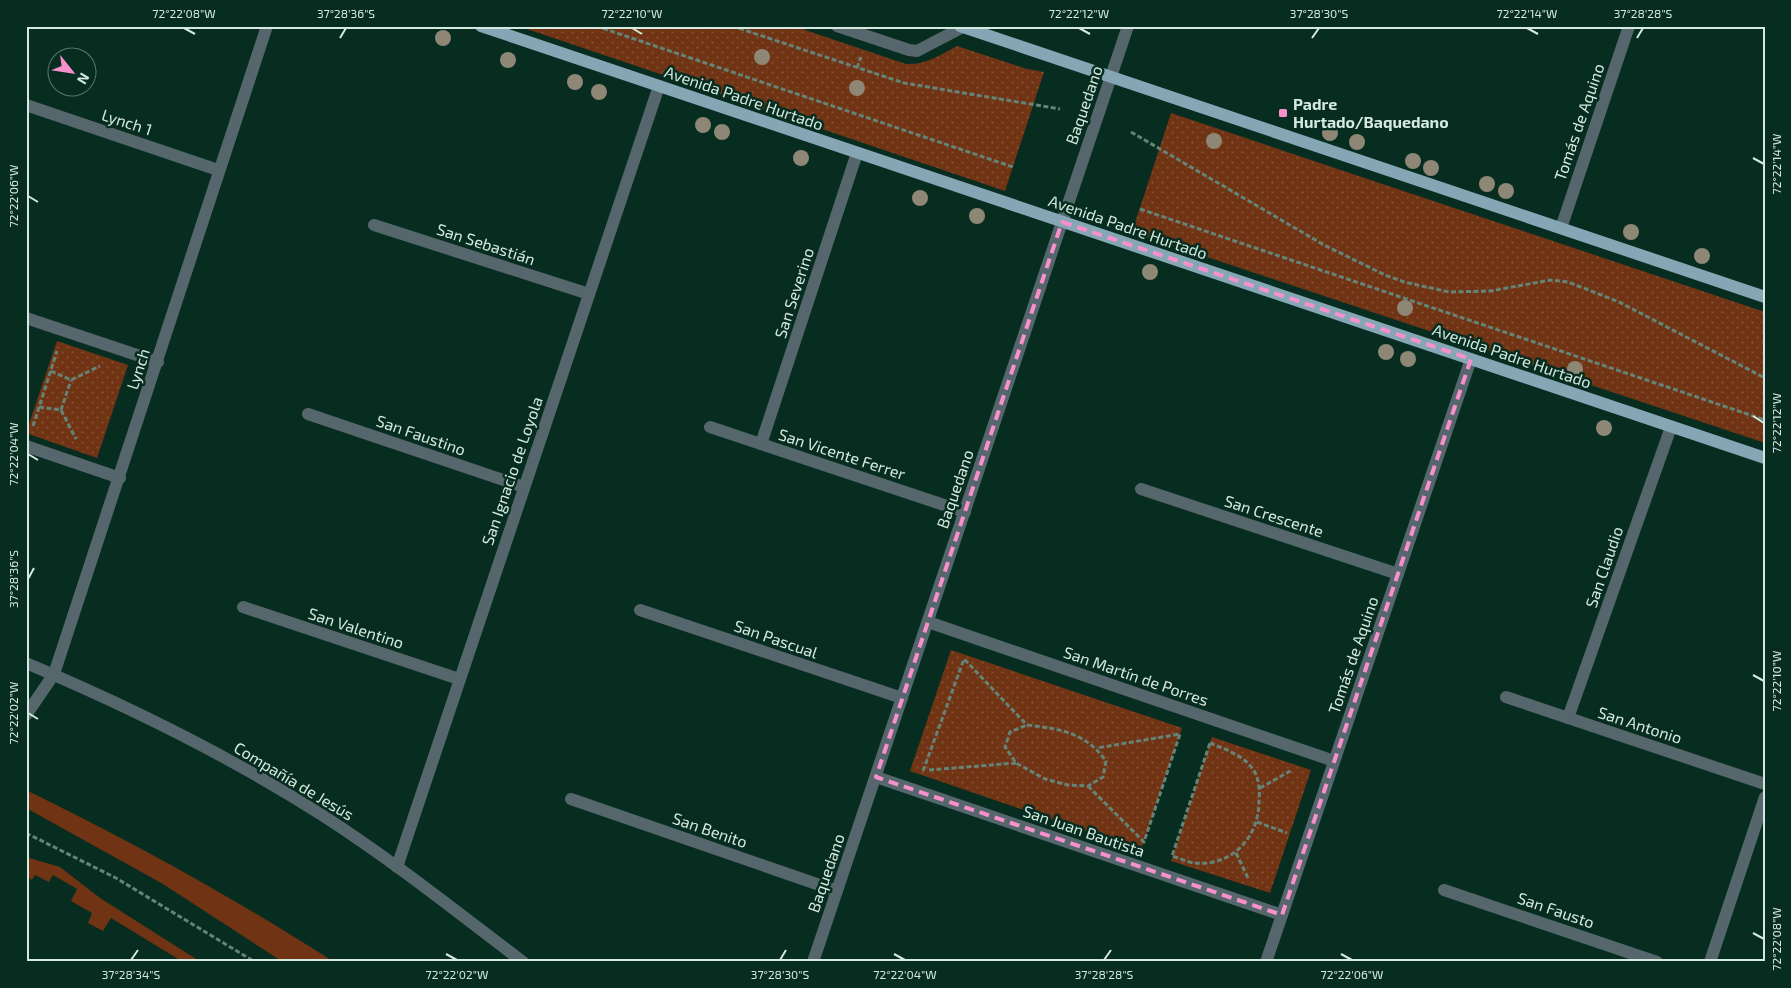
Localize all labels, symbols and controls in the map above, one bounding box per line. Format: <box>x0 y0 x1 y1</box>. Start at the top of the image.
text: 72°22'08"W <box>152 6 216 20</box>
text: 37°28'36"S <box>317 6 375 20</box>
text: 72°22'10"W <box>602 6 662 20</box>
text: 72°22'12"W <box>1049 6 1109 20</box>
text: 37°28'30"S <box>1290 6 1349 20</box>
text: 72°22'14"W <box>1497 6 1557 20</box>
text: 37°28'28"S <box>1614 6 1673 20</box>
north arrow <box>48 48 98 98</box>
street label: Avenida Padre Hurtado <box>662 61 826 134</box>
street label: Tomás de Aquino <box>1550 61 1607 183</box>
street label: Baquedano <box>1061 63 1106 147</box>
text: N <box>74 70 94 87</box>
place label: Padre Hurtado/Baquedano <box>1293 94 1449 131</box>
street label: Lynch 1 <box>100 104 155 139</box>
marker: Padre Hurtado/Baquedano <box>1277 107 1289 119</box>
text: 72°22'14"W <box>1769 134 1783 194</box>
text: 72°22'06"W <box>6 165 20 227</box>
street label: Avenida Padre Hurtado <box>1046 190 1210 263</box>
street label: San Sebastián <box>435 219 538 268</box>
street label: San Severino <box>770 245 817 340</box>
street label: Avenida Padre Hurtado <box>1430 319 1594 392</box>
street label: Lynch <box>122 346 153 392</box>
text: 72°22'12"W <box>1769 393 1783 453</box>
street label: San Ignacio de Loyola <box>477 394 546 548</box>
street label: San Faustino <box>374 410 468 459</box>
text: 72°22'04"W <box>6 422 20 486</box>
street label: San Vicente Ferrer <box>776 424 909 483</box>
street label: Baquedano <box>932 447 977 531</box>
street label: San Crescente <box>1222 491 1326 540</box>
street label: San Claudio <box>1581 524 1626 610</box>
text: 37°28'36"S <box>6 550 20 608</box>
street label: Tomás de Aquino <box>1324 594 1381 716</box>
street label: San Valentino <box>306 603 406 652</box>
street label: San Pascual <box>732 615 821 662</box>
street label: San Martín de Porres <box>1061 642 1211 709</box>
text: 72°22'10"W <box>1769 651 1783 711</box>
text: 72°22'02"W <box>6 682 20 744</box>
street label: San Antonio <box>1596 702 1684 747</box>
street label: Compañía de Jesús <box>231 737 358 824</box>
street label: San Juan Bautista <box>1021 801 1147 860</box>
street label: San Benito <box>670 808 750 851</box>
street label: Baquedano <box>803 831 848 915</box>
street label: San Fausto <box>1515 888 1597 932</box>
text: 72°22'08"W <box>1769 907 1783 971</box>
text: 37°28'34"S <box>102 967 161 981</box>
text: 72°22'02"W <box>426 967 488 981</box>
text: 37°28'30"S <box>751 967 810 981</box>
text: 72°22'04"W <box>873 967 937 981</box>
text: 37°28'28"S <box>1075 967 1134 981</box>
text: 72°22'06"W <box>1321 967 1383 981</box>

